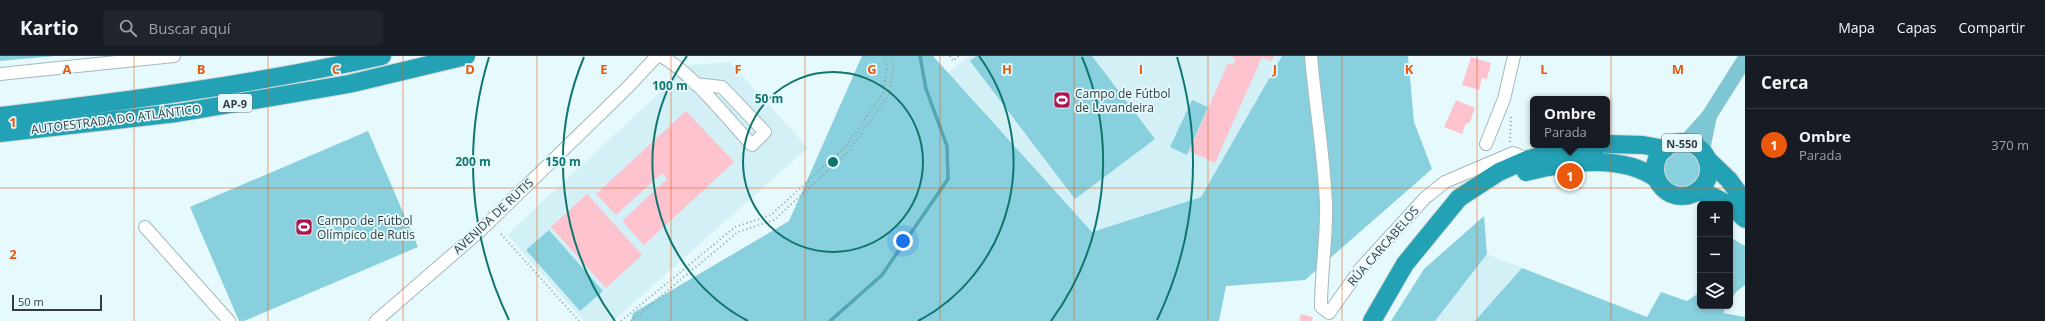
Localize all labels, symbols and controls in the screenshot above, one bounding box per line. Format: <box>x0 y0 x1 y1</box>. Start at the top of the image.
search box <box>103 10 383 46</box>
text: Kartio <box>20 15 79 41</box>
icon: search <box>117 17 139 39</box>
text: Buscar aquí <box>149 18 231 38</box>
text: Mapa <box>1838 18 1875 37</box>
text: Capas <box>1897 18 1936 37</box>
text: Compartir <box>1958 18 2025 37</box>
text: A <box>63 60 72 78</box>
text: B <box>197 60 206 78</box>
text: C <box>332 60 340 78</box>
text: D <box>465 60 475 78</box>
text: E <box>600 60 608 78</box>
text: F <box>734 60 742 78</box>
text: G <box>867 60 877 78</box>
text: H <box>1002 60 1012 78</box>
text: I <box>1139 60 1143 78</box>
text: J <box>1272 60 1277 78</box>
text: K <box>1405 60 1414 78</box>
text: L <box>1540 60 1548 78</box>
text: M <box>1672 60 1684 78</box>
text: Cerca <box>1761 71 1809 94</box>
text: 100 m <box>652 77 688 94</box>
place label: Campo de Fútbol de Lavandeira <box>1075 85 1171 116</box>
text: 50 m <box>755 90 783 107</box>
sports icon: Campo de Fútbol de Lavandeira <box>1052 90 1072 110</box>
road number: AP-9 <box>218 94 252 112</box>
popup <box>1530 96 1610 148</box>
street label: AUTOESTRADA DO ATLÁNTICO <box>30 100 202 138</box>
text: Ombre <box>1544 103 1596 123</box>
text: 1 <box>9 113 17 131</box>
text: Parada <box>1544 123 1587 141</box>
text: Ombre <box>1799 126 1851 146</box>
road number: N-550 <box>1662 134 1702 152</box>
text: 1 <box>1770 136 1778 154</box>
text: 370 m <box>1991 136 2029 154</box>
text: Parada <box>1799 146 1842 164</box>
text: 200 m <box>455 153 491 170</box>
text: 150 m <box>545 153 581 170</box>
centre of rings <box>826 155 840 169</box>
pin: 1 <box>1557 161 1583 191</box>
street label: AVENIDA DE RUTIS <box>449 174 537 258</box>
map controls <box>1697 201 1733 309</box>
button: + <box>1697 201 1733 237</box>
street label: RÚA CARCABELOS <box>1343 202 1423 290</box>
place label: Campo de Fútbol Olímpico de Rutis <box>317 212 415 243</box>
sports icon: Campo de Fútbol Olímpico de Rutis <box>294 217 314 237</box>
your location <box>893 231 913 251</box>
button: − <box>1697 237 1733 273</box>
text: 2 <box>9 245 17 263</box>
button: layers <box>1697 273 1733 309</box>
scale bar <box>12 293 102 312</box>
text: 50 m <box>18 294 44 309</box>

